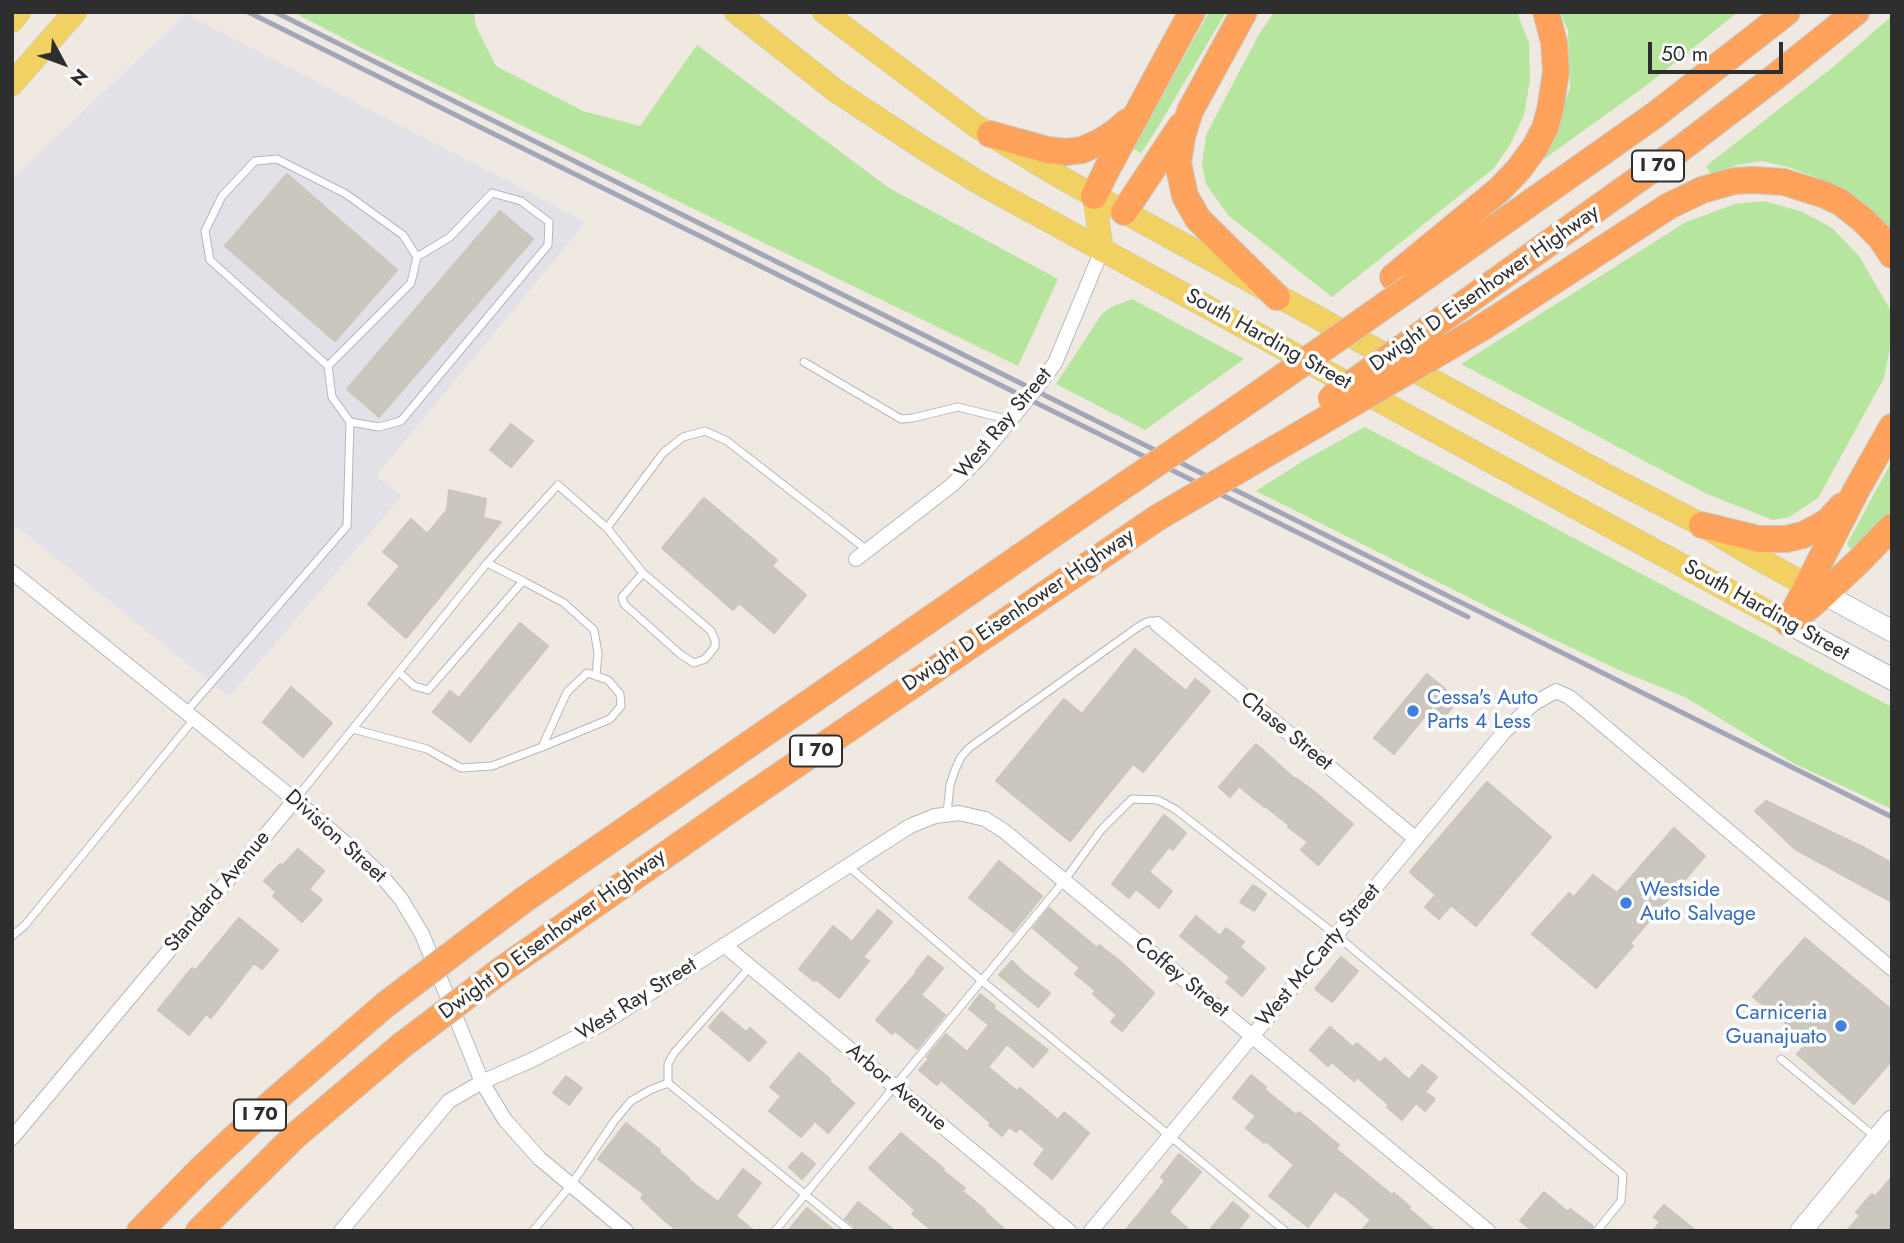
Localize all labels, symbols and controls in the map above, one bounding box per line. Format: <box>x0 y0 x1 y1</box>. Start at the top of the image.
north arrow <box>28 28 98 98</box>
scale bar <box>1652 28 1787 72</box>
text: 50 m <box>1661 39 1708 69</box>
text: N <box>64 63 94 92</box>
road number: I 70 <box>1632 150 1684 182</box>
street label: Dwight D Eisenhower Highway <box>1366 200 1604 378</box>
street label: South Harding Street <box>1181 284 1355 396</box>
street label: West Ray Street <box>950 363 1058 485</box>
street label: Dwight D Eisenhower Highway <box>898 524 1140 698</box>
street label: South Harding Street <box>1679 555 1853 667</box>
place label: Cessa's Auto Parts 4 Less <box>1427 686 1538 736</box>
street label: Chase Street <box>1235 687 1337 777</box>
marker: Cessa's Auto Parts 4 Less <box>1405 703 1421 719</box>
road number: I 70 <box>790 736 842 766</box>
street label: Division Street <box>279 785 391 889</box>
street label: Standard Avenue <box>160 826 276 958</box>
street label: Dwight D Eisenhower Highway <box>435 844 671 1026</box>
place label: Westside Auto Salvage <box>1640 878 1756 928</box>
street label: West McCarty Street <box>1252 879 1386 1033</box>
marker: Westside Auto Salvage <box>1618 895 1634 911</box>
street label: Coffey Street <box>1129 932 1233 1024</box>
street label: West Ray Street <box>572 953 702 1047</box>
place label: Carniceria Guanajuato <box>1726 1001 1827 1051</box>
marker: Carniceria Guanajuato <box>1833 1018 1849 1034</box>
street label: Arbor Avenue <box>841 1039 951 1137</box>
road number: I 70 <box>234 1100 286 1130</box>

